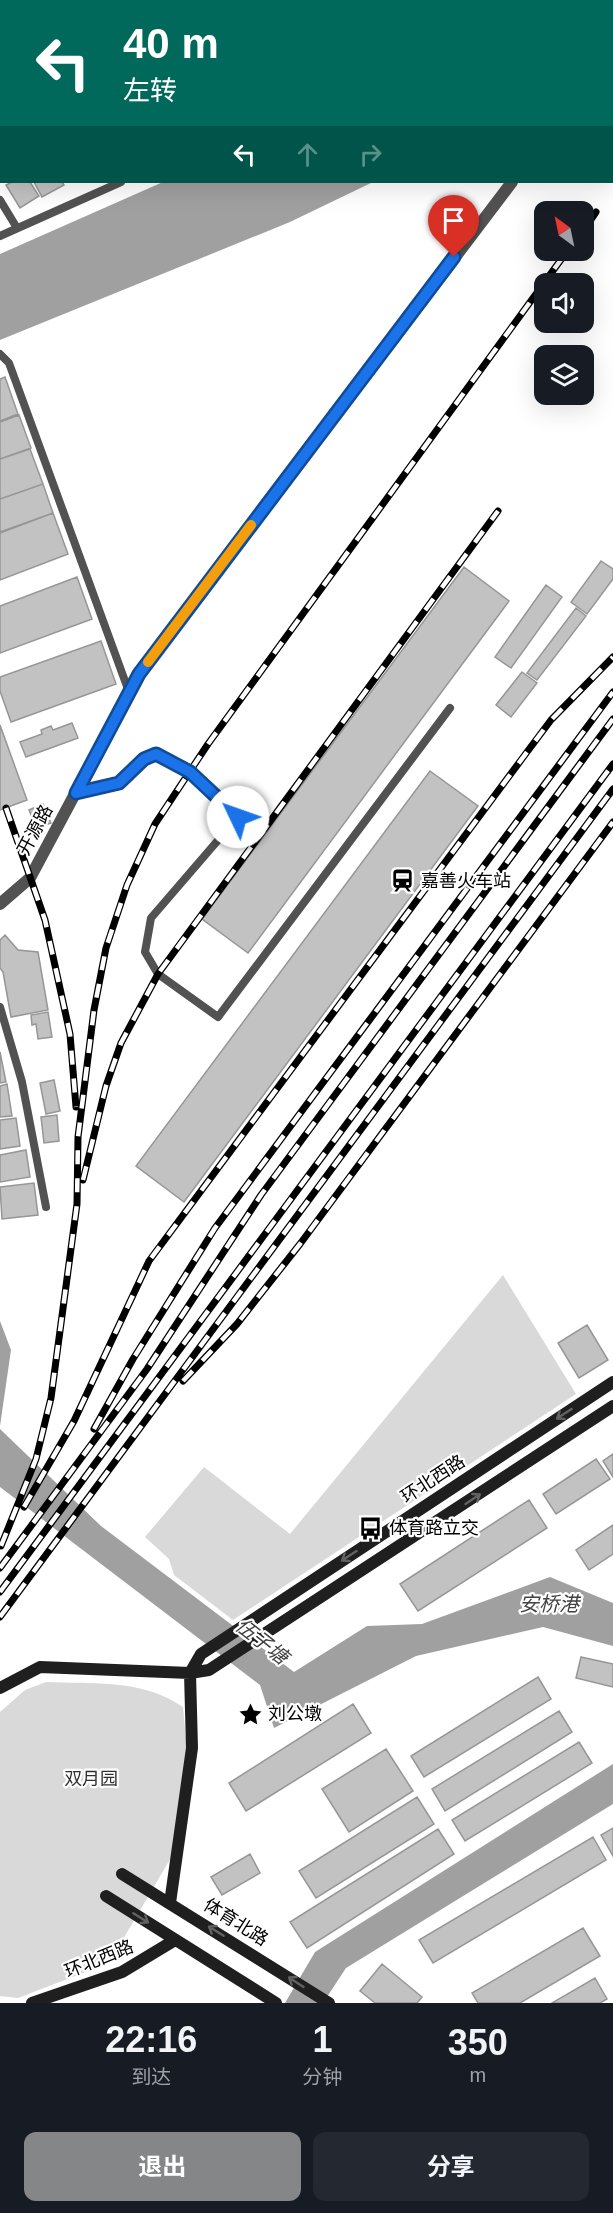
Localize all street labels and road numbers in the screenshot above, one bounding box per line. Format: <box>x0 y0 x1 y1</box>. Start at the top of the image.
street label: 开源路 <box>13 801 57 859</box>
street label: 环北西路 <box>397 1451 469 1507</box>
street label: 体育北路 <box>200 1894 272 1950</box>
street label: 环北西路 <box>62 1936 136 1982</box>

